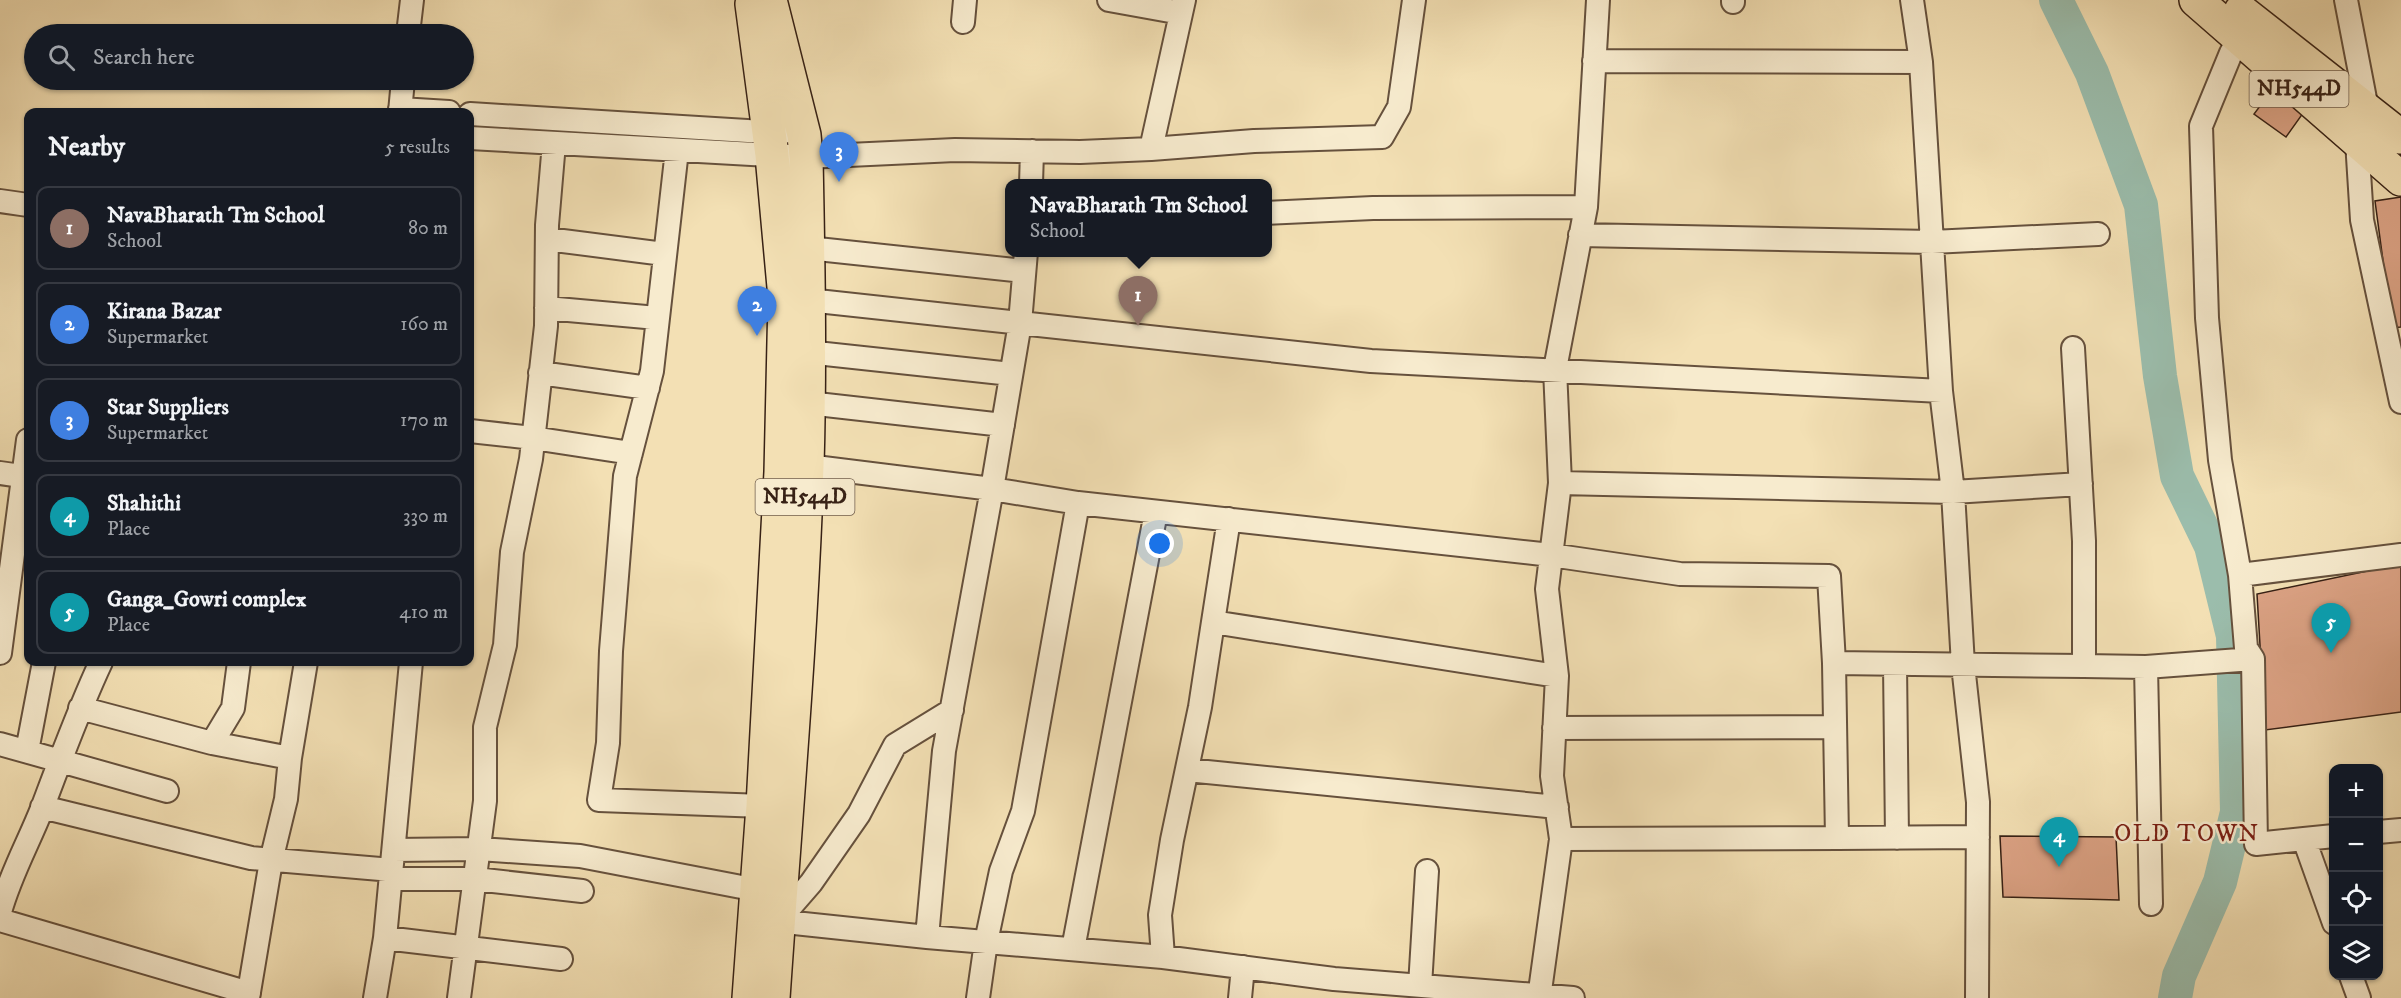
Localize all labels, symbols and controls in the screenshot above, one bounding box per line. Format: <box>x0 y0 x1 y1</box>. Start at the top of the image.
search box <box>24 24 474 90</box>
icon: search <box>45 41 78 74</box>
text: Search here <box>93 44 195 71</box>
road number: NH544D <box>2250 71 2348 107</box>
text: Nearby <box>48 131 125 164</box>
pin: 3 <box>820 132 858 182</box>
text: 5 results <box>385 135 450 160</box>
popup <box>1005 179 1272 257</box>
text: NavaBharath Tm School <box>1030 192 1247 219</box>
text: NavaBharath Tm School <box>107 202 325 229</box>
text: 1 <box>66 216 73 241</box>
text: 80 m <box>408 216 448 241</box>
text: School <box>1030 219 1085 244</box>
text: School <box>107 229 162 254</box>
pin: 1 <box>1118 276 1158 326</box>
pin: 2 <box>738 286 777 336</box>
text: Kirana Bazar <box>107 298 222 325</box>
text: 2 <box>65 312 74 337</box>
text: 160 m <box>400 312 448 337</box>
text: Supermarket <box>107 325 208 350</box>
text: Star Suppliers <box>107 394 229 421</box>
text: 3 <box>66 408 73 433</box>
text: 170 m <box>400 408 448 433</box>
text: Supermarket <box>107 421 208 446</box>
road number: NH544D <box>756 479 854 515</box>
text: Shahithi <box>107 490 181 517</box>
text: 4 <box>64 504 75 529</box>
text: 330 m <box>403 504 448 529</box>
text: Place <box>107 517 150 542</box>
your location <box>1145 529 1174 558</box>
text: Ganga_Gowri complex <box>107 586 306 613</box>
text: 5 <box>65 600 74 625</box>
text: 410 m <box>399 600 448 625</box>
pin: 5 <box>2312 604 2350 653</box>
text: Place <box>107 613 150 638</box>
map controls <box>2329 764 2383 980</box>
button: + <box>2329 764 2383 818</box>
pin: 4 <box>2040 818 2078 867</box>
button: − <box>2329 818 2383 872</box>
district label: OLD TOWN <box>2114 819 2260 849</box>
button: locate <box>2329 872 2383 926</box>
button: layers <box>2329 926 2383 980</box>

